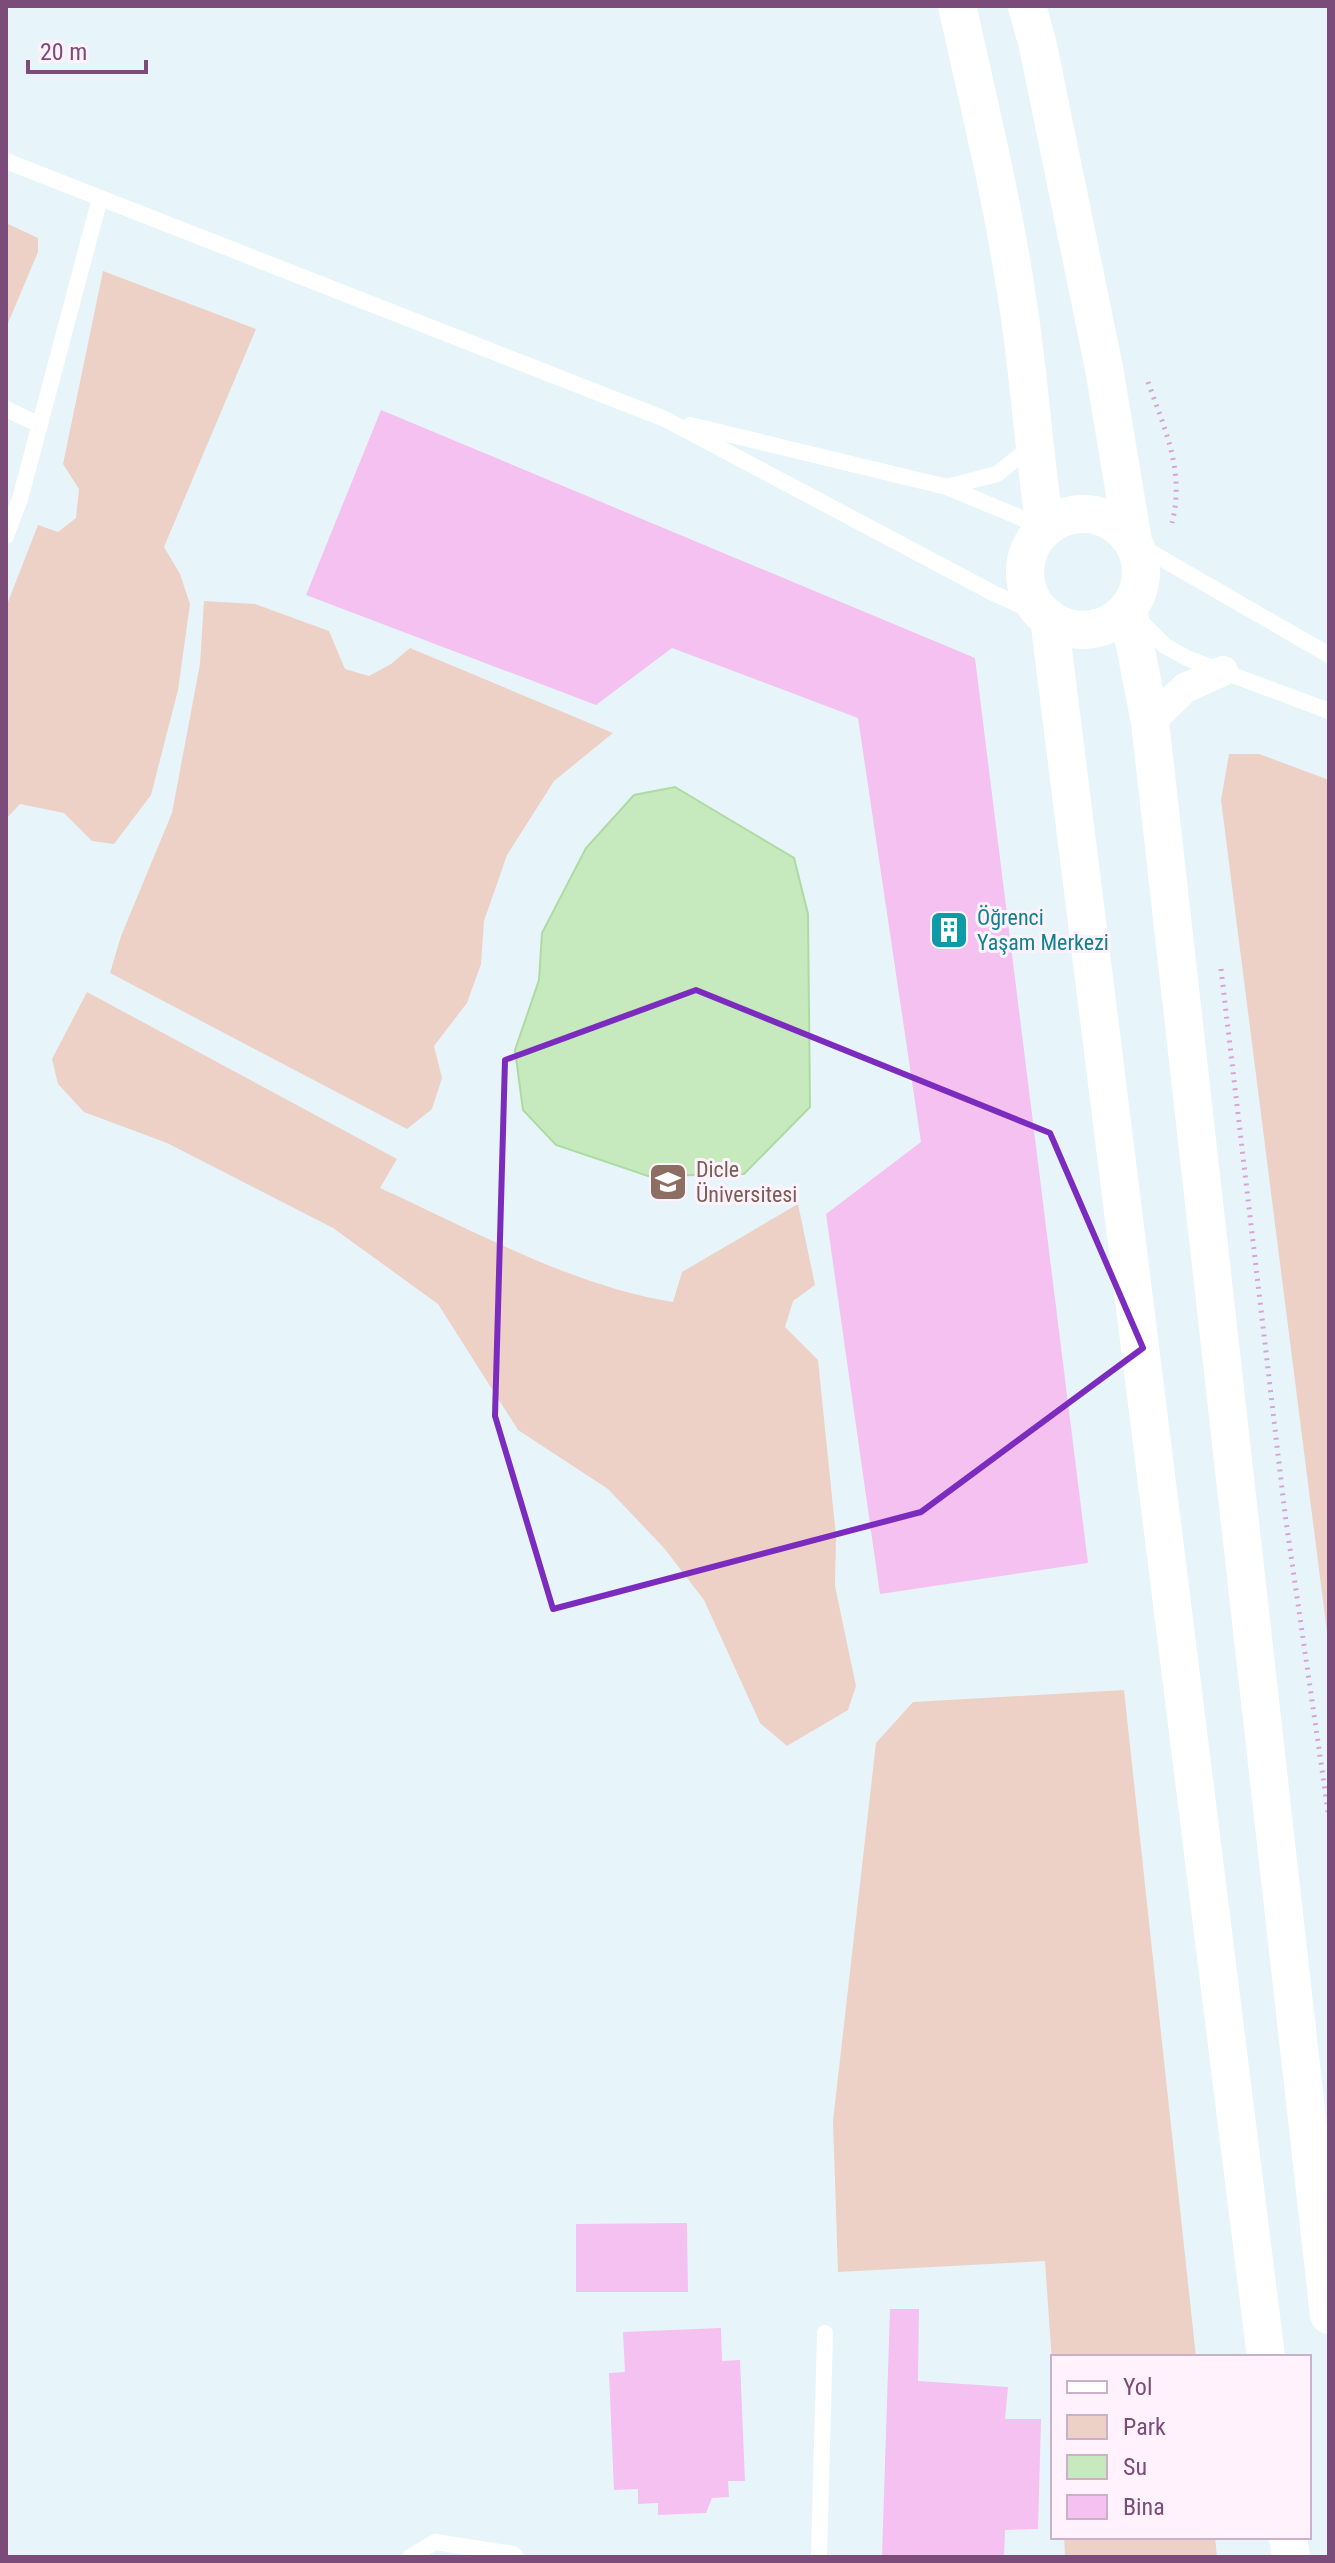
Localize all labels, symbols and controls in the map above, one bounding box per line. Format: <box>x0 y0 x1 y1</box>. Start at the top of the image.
scale bar <box>28 24 146 74</box>
text: 20 m <box>40 38 87 66</box>
place label: Öğrenci Yaşam Merkezi <box>977 905 1109 955</box>
building icon: Öğrenci Yaşam Merkezi <box>928 909 970 951</box>
place label: Dicle Üniversitesi <box>696 1157 797 1207</box>
school or university icon: Dicle Üniversitesi <box>647 1161 689 1203</box>
legend <box>1051 2355 1311 2539</box>
text: Yol <box>1123 2373 1152 2401</box>
text: Park <box>1123 2413 1166 2441</box>
text: Su <box>1123 2453 1147 2481</box>
text: Bina <box>1123 2493 1165 2521</box>

